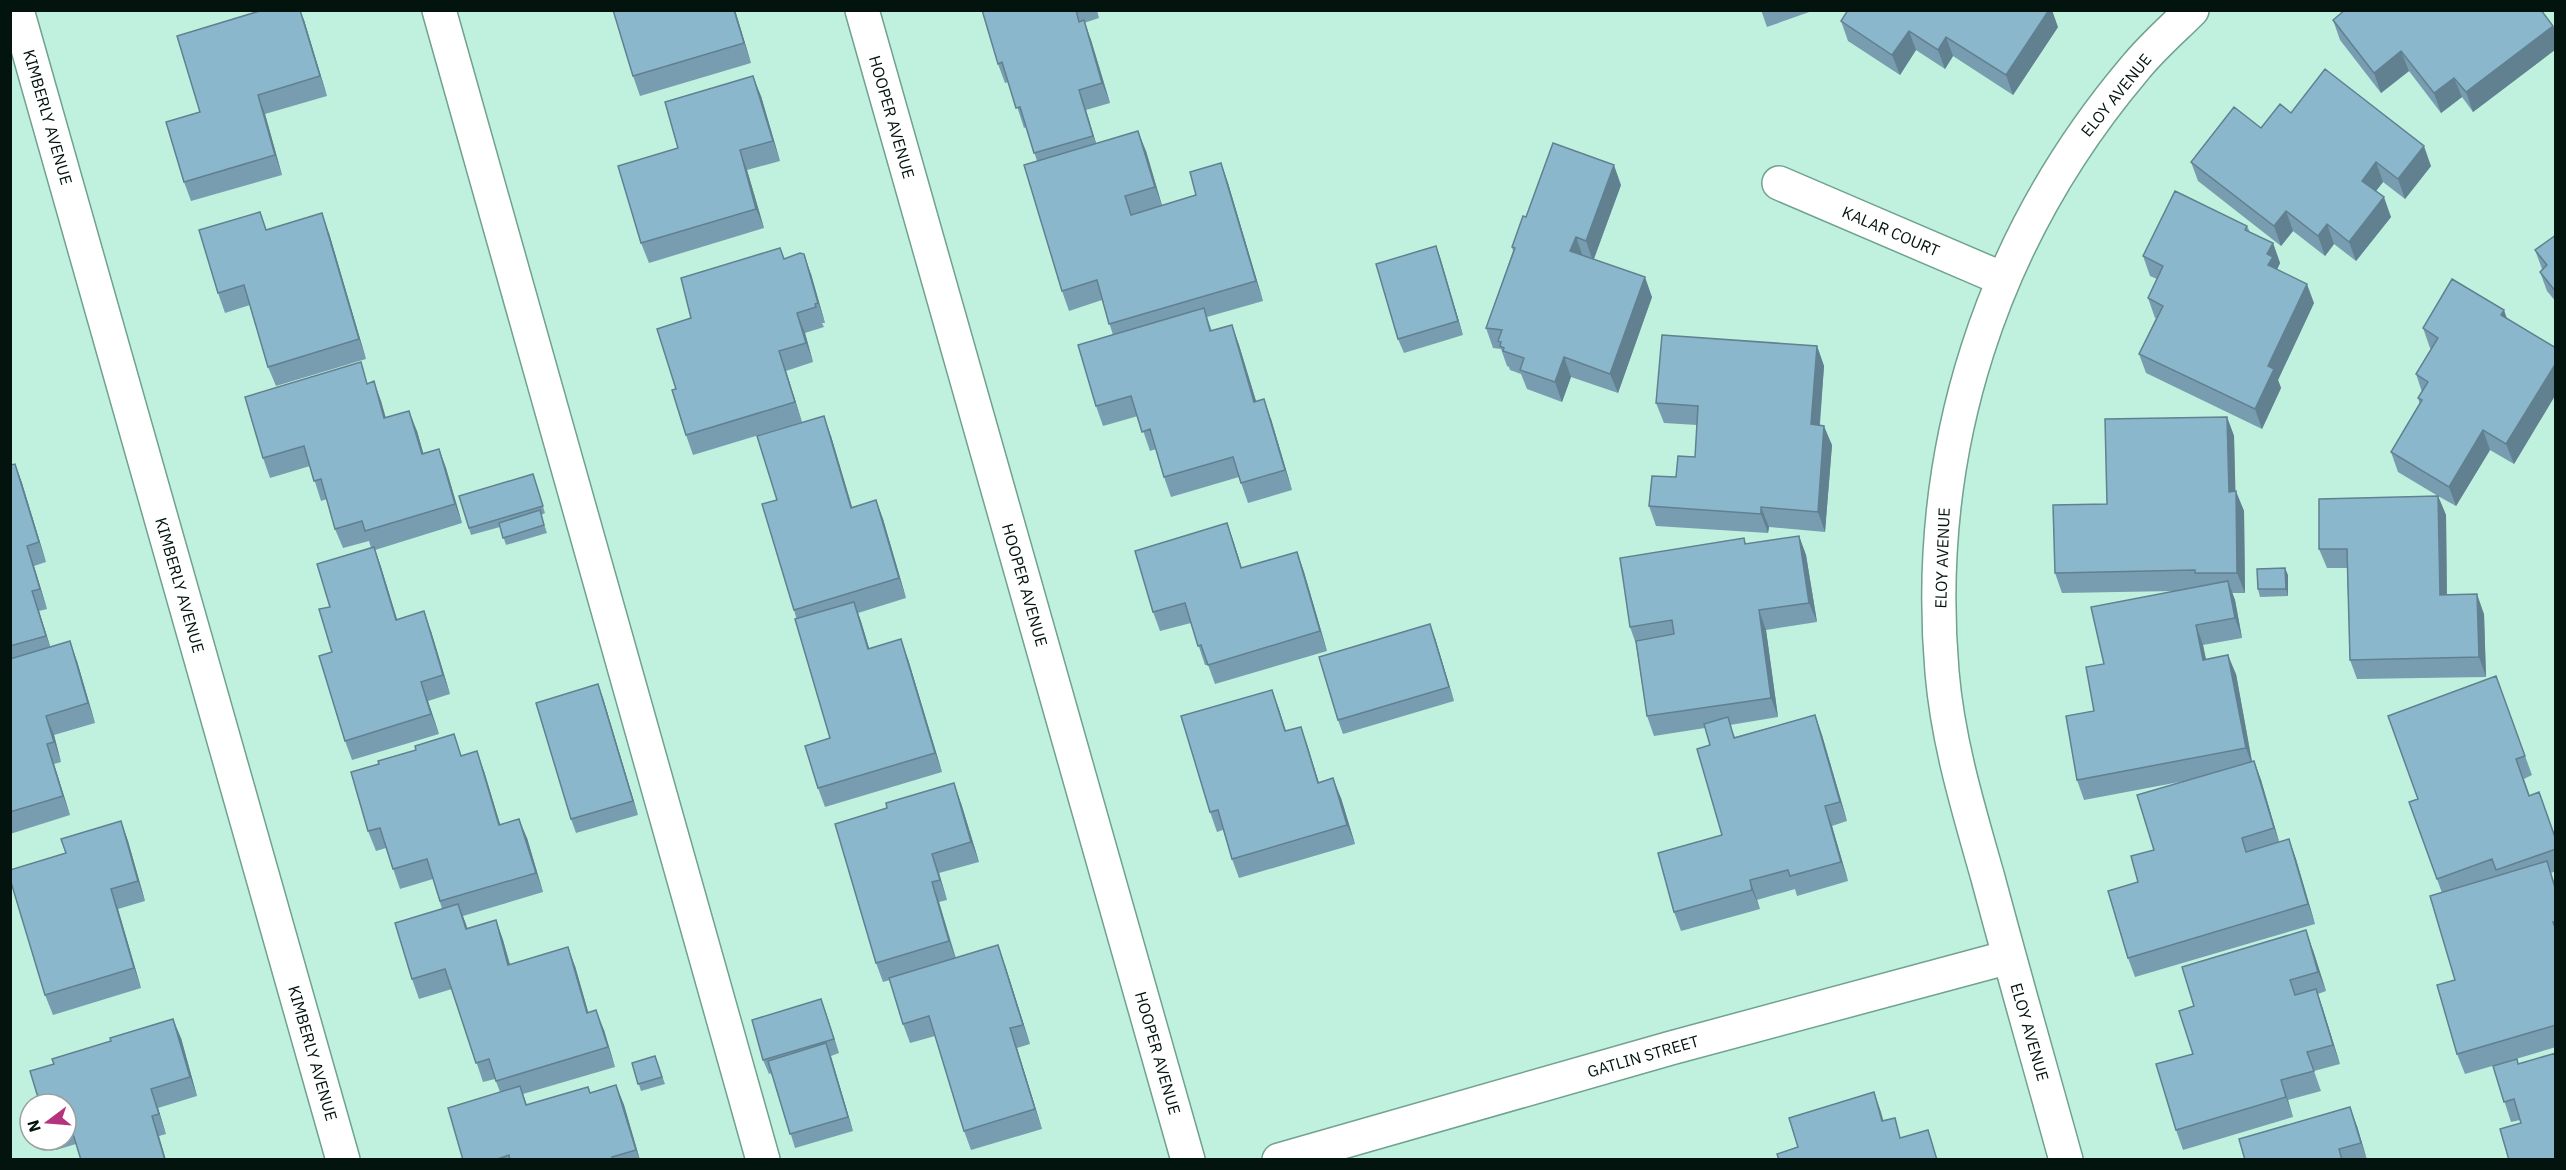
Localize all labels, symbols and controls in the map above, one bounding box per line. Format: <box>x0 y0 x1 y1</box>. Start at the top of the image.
street label: KIMBERLY AVENUE <box>19 47 77 187</box>
street label: ELOY AVENUE <box>2076 49 2156 141</box>
street label: HOOPER AVENUE <box>865 53 919 181</box>
street label: KALAR COURT <box>1839 201 1943 261</box>
street label: ELOY AVENUE <box>1930 507 1954 609</box>
street label: KIMBERLY AVENUE <box>151 515 209 655</box>
street label: HOOPER AVENUE <box>998 521 1052 649</box>
street label: ELOY AVENUE <box>2006 981 2054 1083</box>
street label: KIMBERLY AVENUE <box>284 983 342 1123</box>
street label: HOOPER AVENUE <box>1131 989 1185 1117</box>
street label: GATLIN STREET <box>1585 1030 1701 1082</box>
north arrow <box>18 1092 78 1152</box>
text: N <box>22 1118 45 1134</box>

